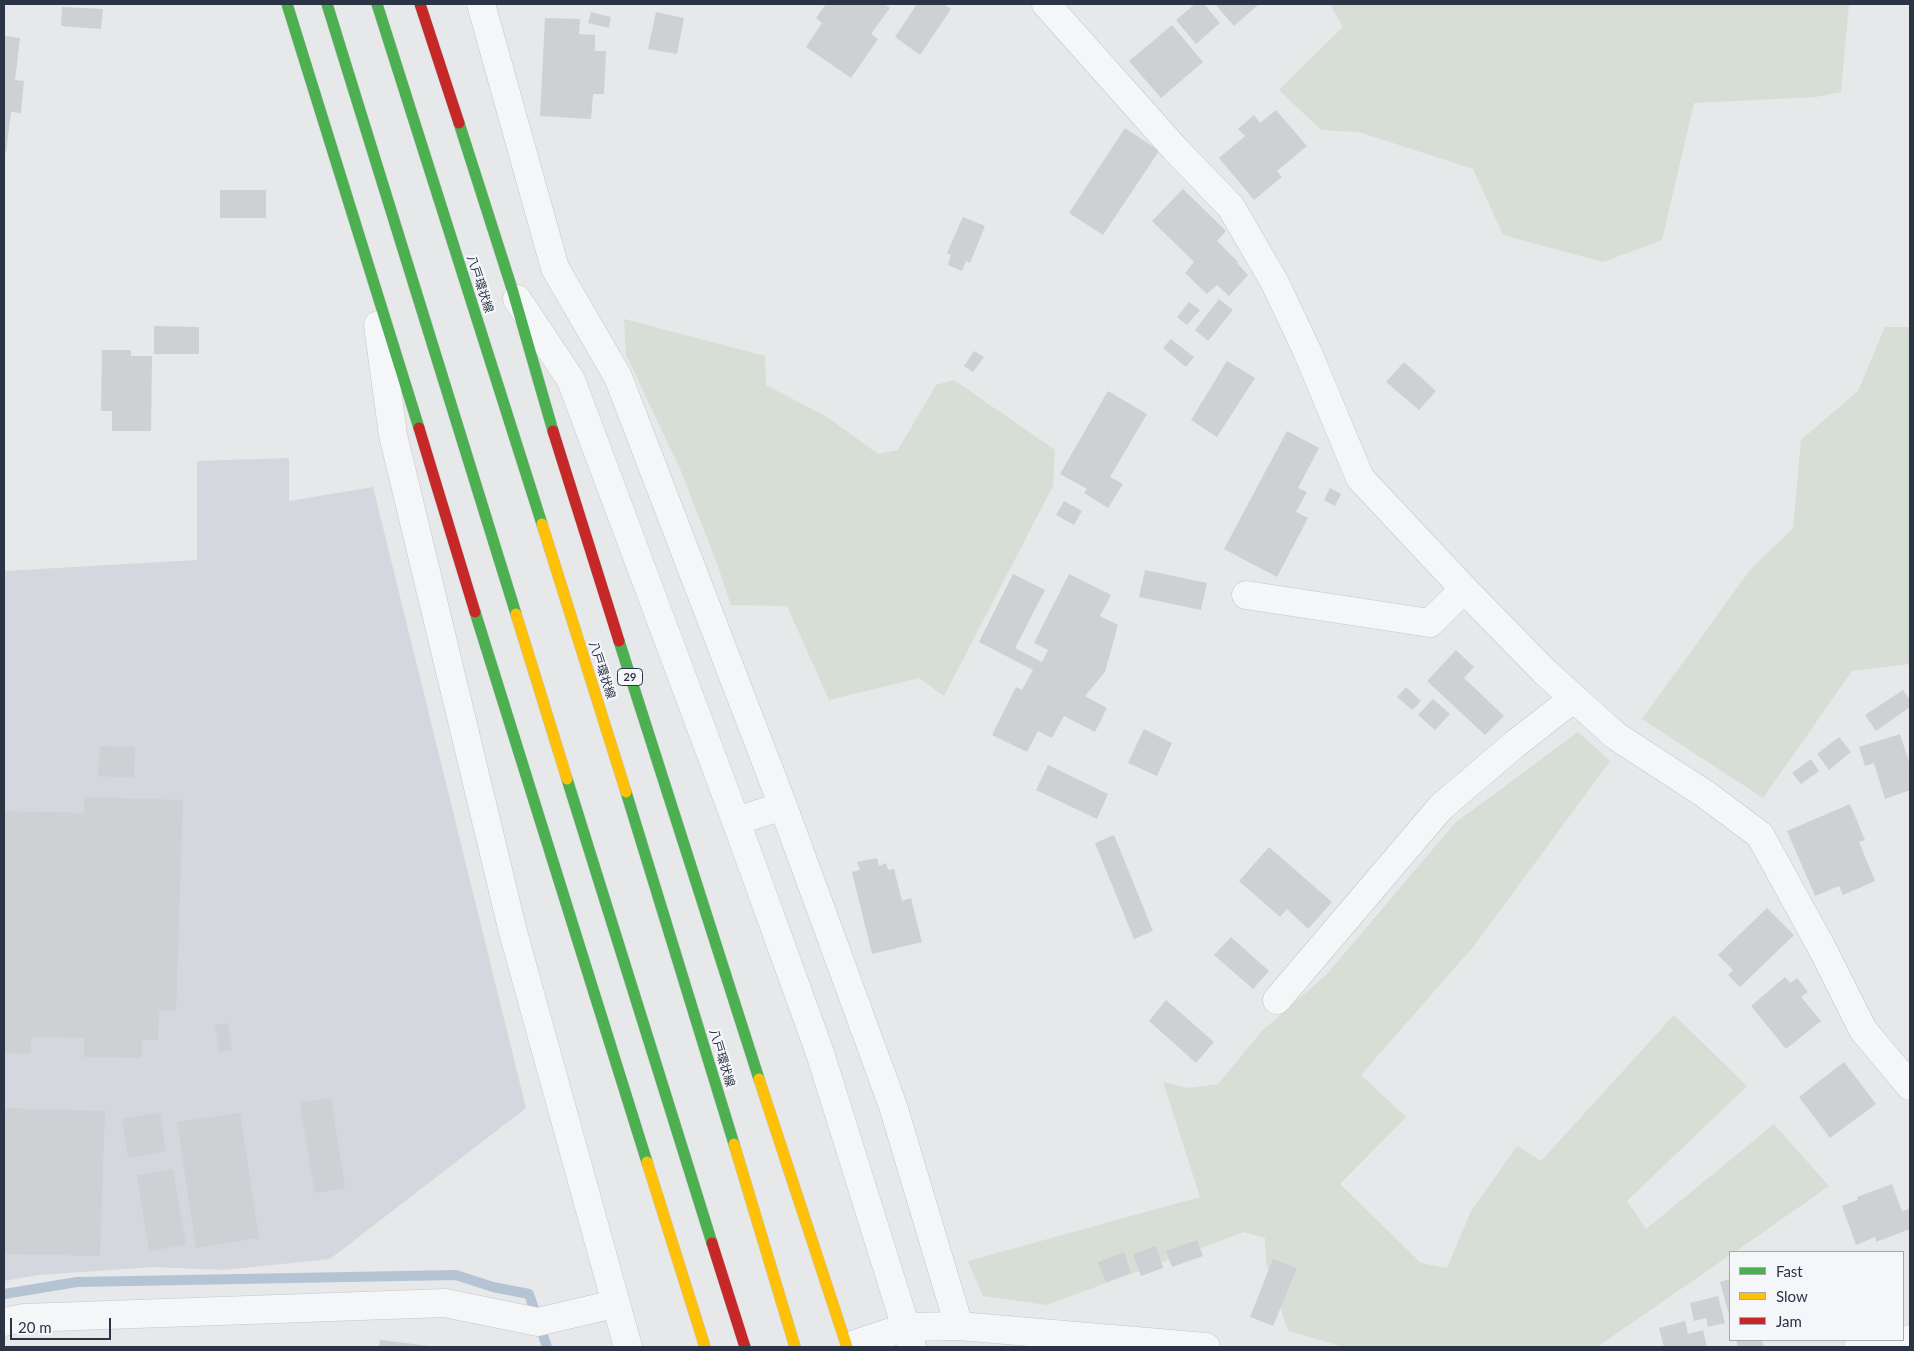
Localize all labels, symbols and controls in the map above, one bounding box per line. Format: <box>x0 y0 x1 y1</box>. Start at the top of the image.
street label: 八戸環状線 <box>464 253 496 315</box>
street label: 八戸環状線 <box>586 639 618 701</box>
road number: 29 <box>618 669 642 686</box>
street label: 八戸環状線 <box>706 1027 738 1089</box>
legend <box>1729 1251 1904 1341</box>
text: Fast <box>1776 1262 1803 1280</box>
text: Slow <box>1776 1287 1808 1305</box>
scale bar <box>12 1308 114 1340</box>
text: Jam <box>1776 1312 1802 1330</box>
text: 20 m <box>18 1318 52 1336</box>

